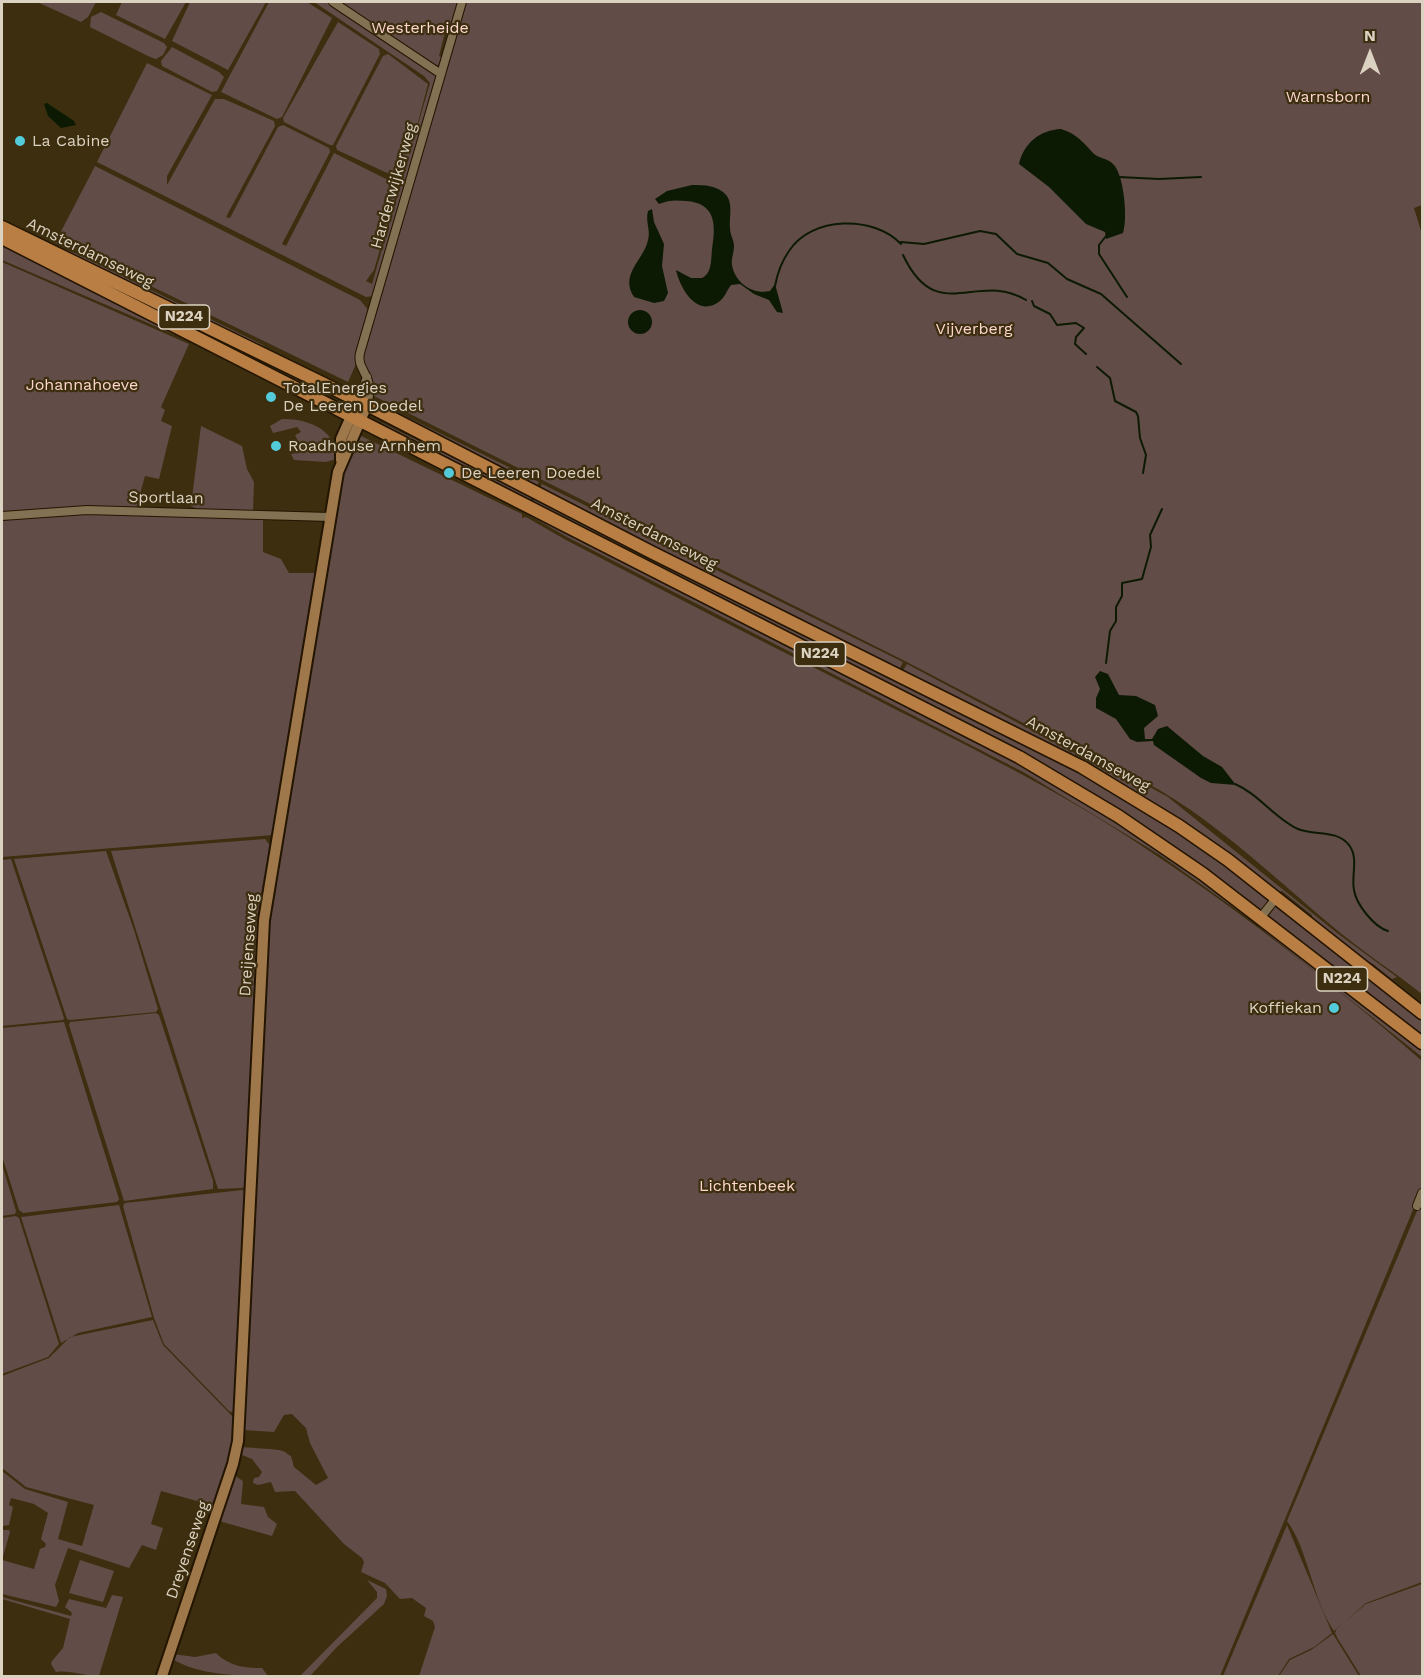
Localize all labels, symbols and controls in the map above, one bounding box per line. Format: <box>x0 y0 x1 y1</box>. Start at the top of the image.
park label: Westerheide <box>371 18 469 38</box>
north arrow <box>1340 24 1400 84</box>
text: N <box>1364 26 1376 45</box>
park label: Warnsborn <box>1286 87 1370 107</box>
street label: Harderwijkerweg <box>367 121 421 251</box>
place label: La Cabine <box>32 131 110 151</box>
marker: La Cabine <box>13 134 27 148</box>
street label: Amsterdamseweg <box>23 214 157 292</box>
road number: N224 <box>158 305 210 329</box>
park label: Vijverberg <box>936 319 1012 339</box>
park label: Johannahoeve <box>26 375 138 395</box>
place label: TotalEnergies De Leeren Doedel <box>283 378 422 416</box>
marker: TotalEnergies De Leeren Doedel <box>264 390 278 404</box>
place label: Roadhouse Arnhem <box>288 436 441 456</box>
marker: Roadhouse Arnhem <box>269 439 283 453</box>
place label: De Leeren Doedel <box>461 463 600 483</box>
marker: De Leeren Doedel <box>442 466 456 480</box>
street label: Sportlaan <box>128 488 204 508</box>
street label: Amsterdamseweg <box>588 494 720 574</box>
road number: N224 <box>794 642 846 666</box>
street label: Amsterdamseweg <box>1023 712 1153 796</box>
street label: Dreijenseweg <box>236 893 262 997</box>
road number: N224 <box>1316 967 1368 991</box>
place label: Koffiekan <box>1249 998 1322 1018</box>
marker: Koffiekan <box>1327 1001 1341 1015</box>
park label: Lichtenbeek <box>699 1176 795 1196</box>
street label: Dreyenseweg <box>162 1499 214 1601</box>

